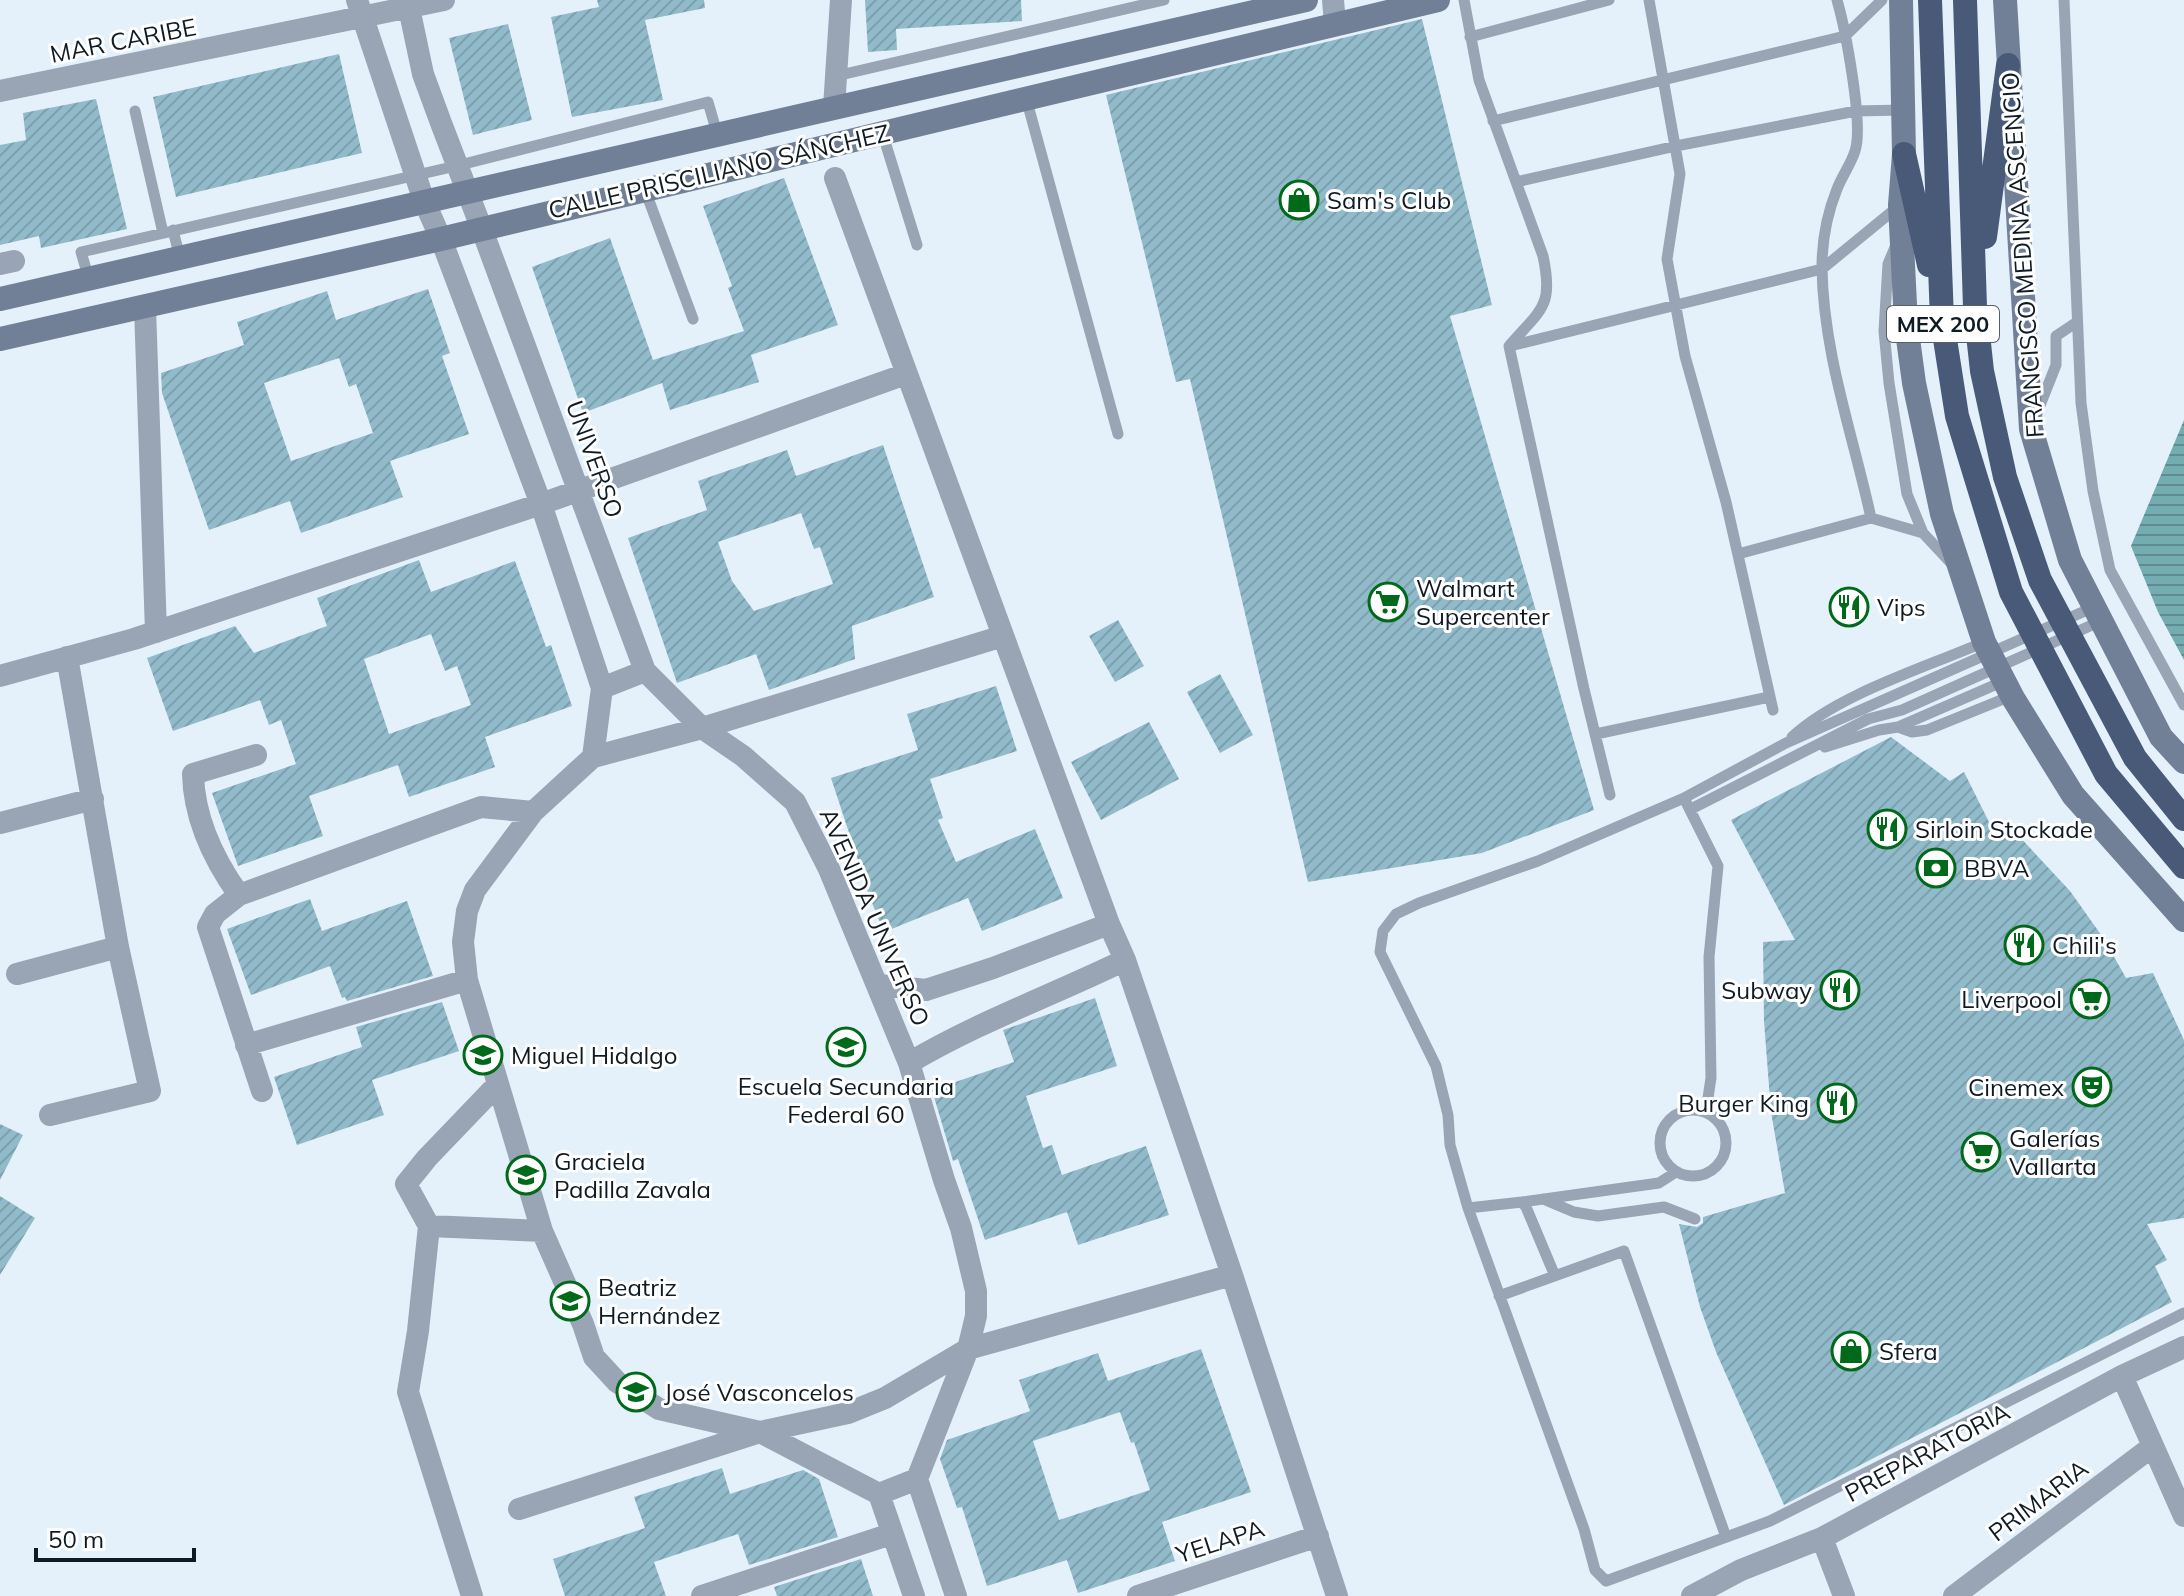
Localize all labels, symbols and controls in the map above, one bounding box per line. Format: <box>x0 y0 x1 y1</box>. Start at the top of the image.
street label: MAR CARIBE <box>47 11 199 69</box>
street label: FRANCISCO MEDINA ASCENCIO <box>1994 71 2050 439</box>
street label: CALLE PRISCILIANO SÁNCHEZ <box>545 117 893 225</box>
shop icon: Sam's Club <box>1278 179 1320 221</box>
place label: Sam's Club <box>1327 185 1451 215</box>
road number: MEX 200 <box>1887 306 1999 342</box>
street label: UNIVERSO <box>560 396 630 522</box>
place label: Walmart Supercenter <box>1416 573 1550 631</box>
supermarket icon: Walmart Supercenter <box>1367 581 1409 623</box>
restaurant icon: Vips <box>1828 586 1870 628</box>
place label: Vips <box>1877 592 1926 622</box>
street label: AVENIDA UNIVERSO <box>813 803 937 1031</box>
restaurant icon: Sirloin Stockade <box>1866 808 1908 850</box>
place label: Sirloin Stockade <box>1915 814 2093 844</box>
bank icon: BBVA <box>1915 847 1957 889</box>
place label: BBVA <box>1964 853 2030 883</box>
restaurant icon: Chili's <box>2003 924 2045 966</box>
place label: Chili's <box>2052 930 2117 960</box>
restaurant icon: Subway <box>1819 969 1861 1011</box>
place label: Subway <box>1721 975 1812 1005</box>
supermarket icon: Liverpool <box>2069 978 2111 1020</box>
place label: Liverpool <box>1961 984 2062 1014</box>
school or university icon: Escuela Secundaria Federal 60 <box>825 1026 867 1068</box>
school or university icon: Miguel Hidalgo <box>462 1034 504 1076</box>
place label: Miguel Hidalgo <box>511 1040 677 1070</box>
theatre icon: Cinemex <box>2071 1066 2113 1108</box>
place label: Escuela Secundaria Federal 60 <box>738 1071 954 1129</box>
place label: Cinemex <box>1968 1072 2064 1102</box>
restaurant icon: Burger King <box>1816 1082 1858 1124</box>
place label: Burger King <box>1678 1088 1809 1118</box>
place label: Galerías Vallarta <box>2009 1123 2100 1181</box>
supermarket icon: Galerías Vallarta <box>1960 1131 2002 1173</box>
place label: Graciela Padilla Zavala <box>554 1146 711 1204</box>
school or university icon: Graciela Padilla Zavala <box>505 1154 547 1196</box>
place label: Beatriz Hernández <box>598 1272 721 1330</box>
school or university icon: Beatriz Hernández <box>549 1280 591 1322</box>
shop icon: Sfera <box>1830 1330 1872 1372</box>
place label: Sfera <box>1879 1336 1938 1366</box>
school or university icon: José Vasconcelos <box>615 1371 657 1413</box>
place label: José Vasconcelos <box>664 1377 854 1407</box>
street label: PREPARATORIA <box>1839 1396 2015 1508</box>
street label: PRIMARIA <box>1982 1453 2094 1547</box>
scale bar <box>36 1512 194 1562</box>
street label: YELAPA <box>1171 1513 1268 1570</box>
text: 50 m <box>48 1524 104 1554</box>

